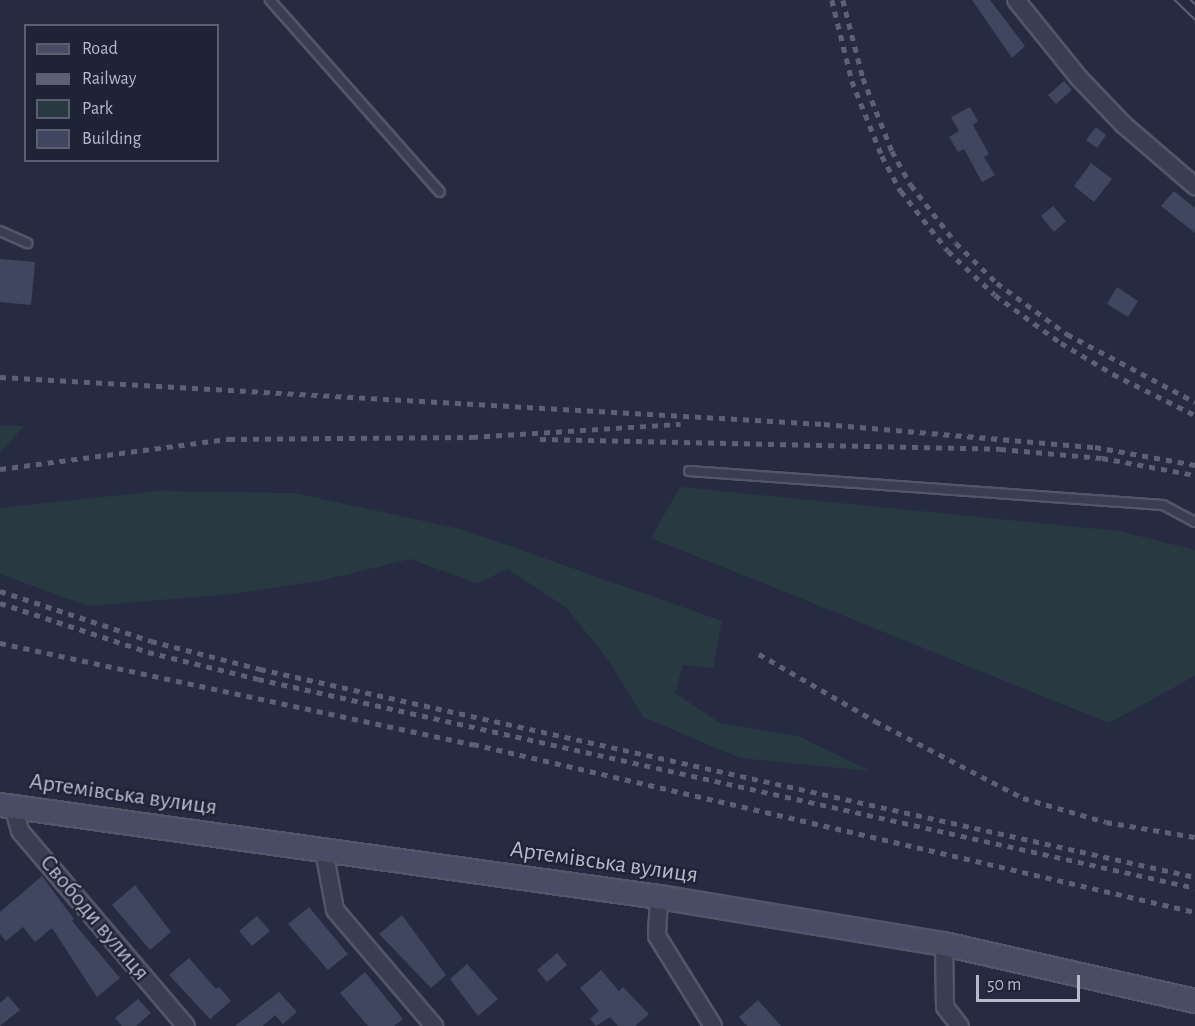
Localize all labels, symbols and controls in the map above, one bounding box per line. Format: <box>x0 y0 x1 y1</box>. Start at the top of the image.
legend <box>24 24 219 162</box>
text: Road <box>82 40 118 58</box>
text: Railway <box>82 70 136 88</box>
text: Park <box>82 100 113 118</box>
text: Building <box>82 130 141 148</box>
street label: Артемівська вулиця <box>27 768 219 822</box>
street label: Артемівська вулиця <box>508 836 700 890</box>
street label: Свободи вулиця <box>33 849 155 987</box>
scale bar <box>979 963 1082 1001</box>
text: 50 m <box>987 976 1021 994</box>

